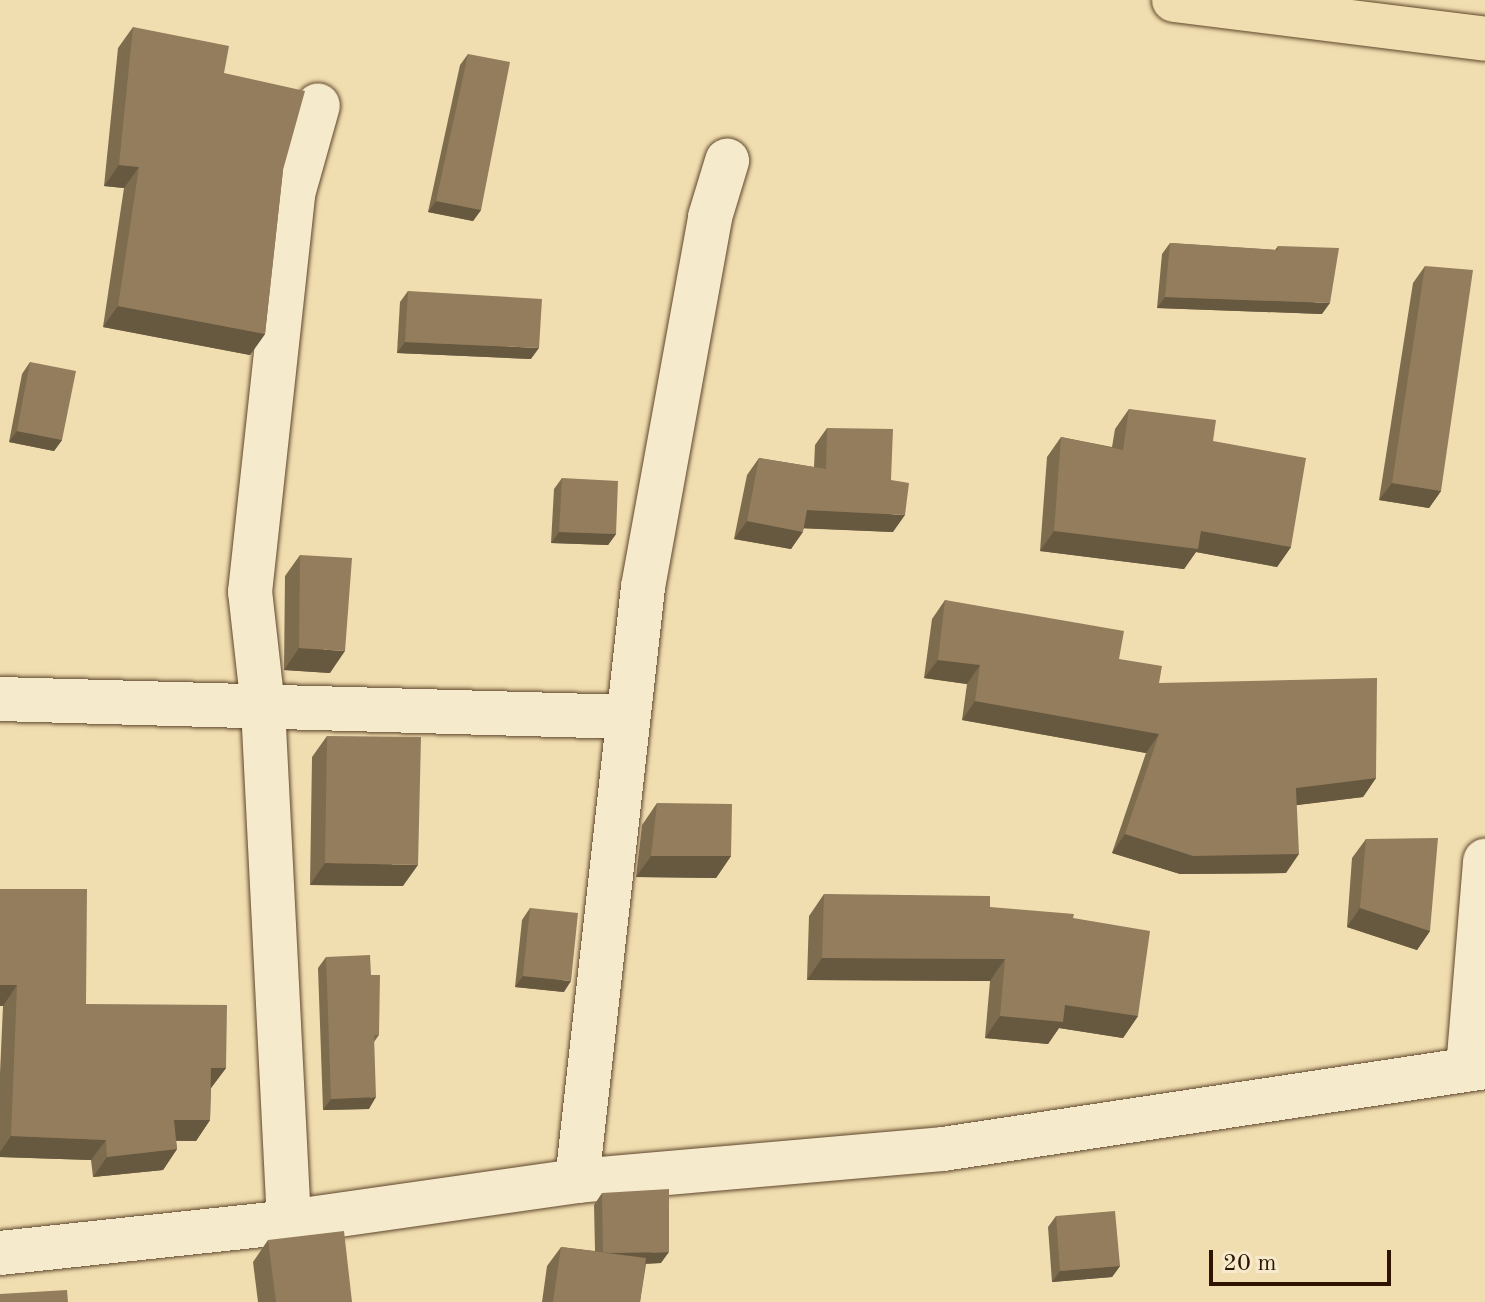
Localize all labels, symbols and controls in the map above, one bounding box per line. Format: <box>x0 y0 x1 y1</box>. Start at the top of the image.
scale bar <box>1213 1234 1395 1284</box>
text: 20 m <box>1223 1252 1277 1276</box>

